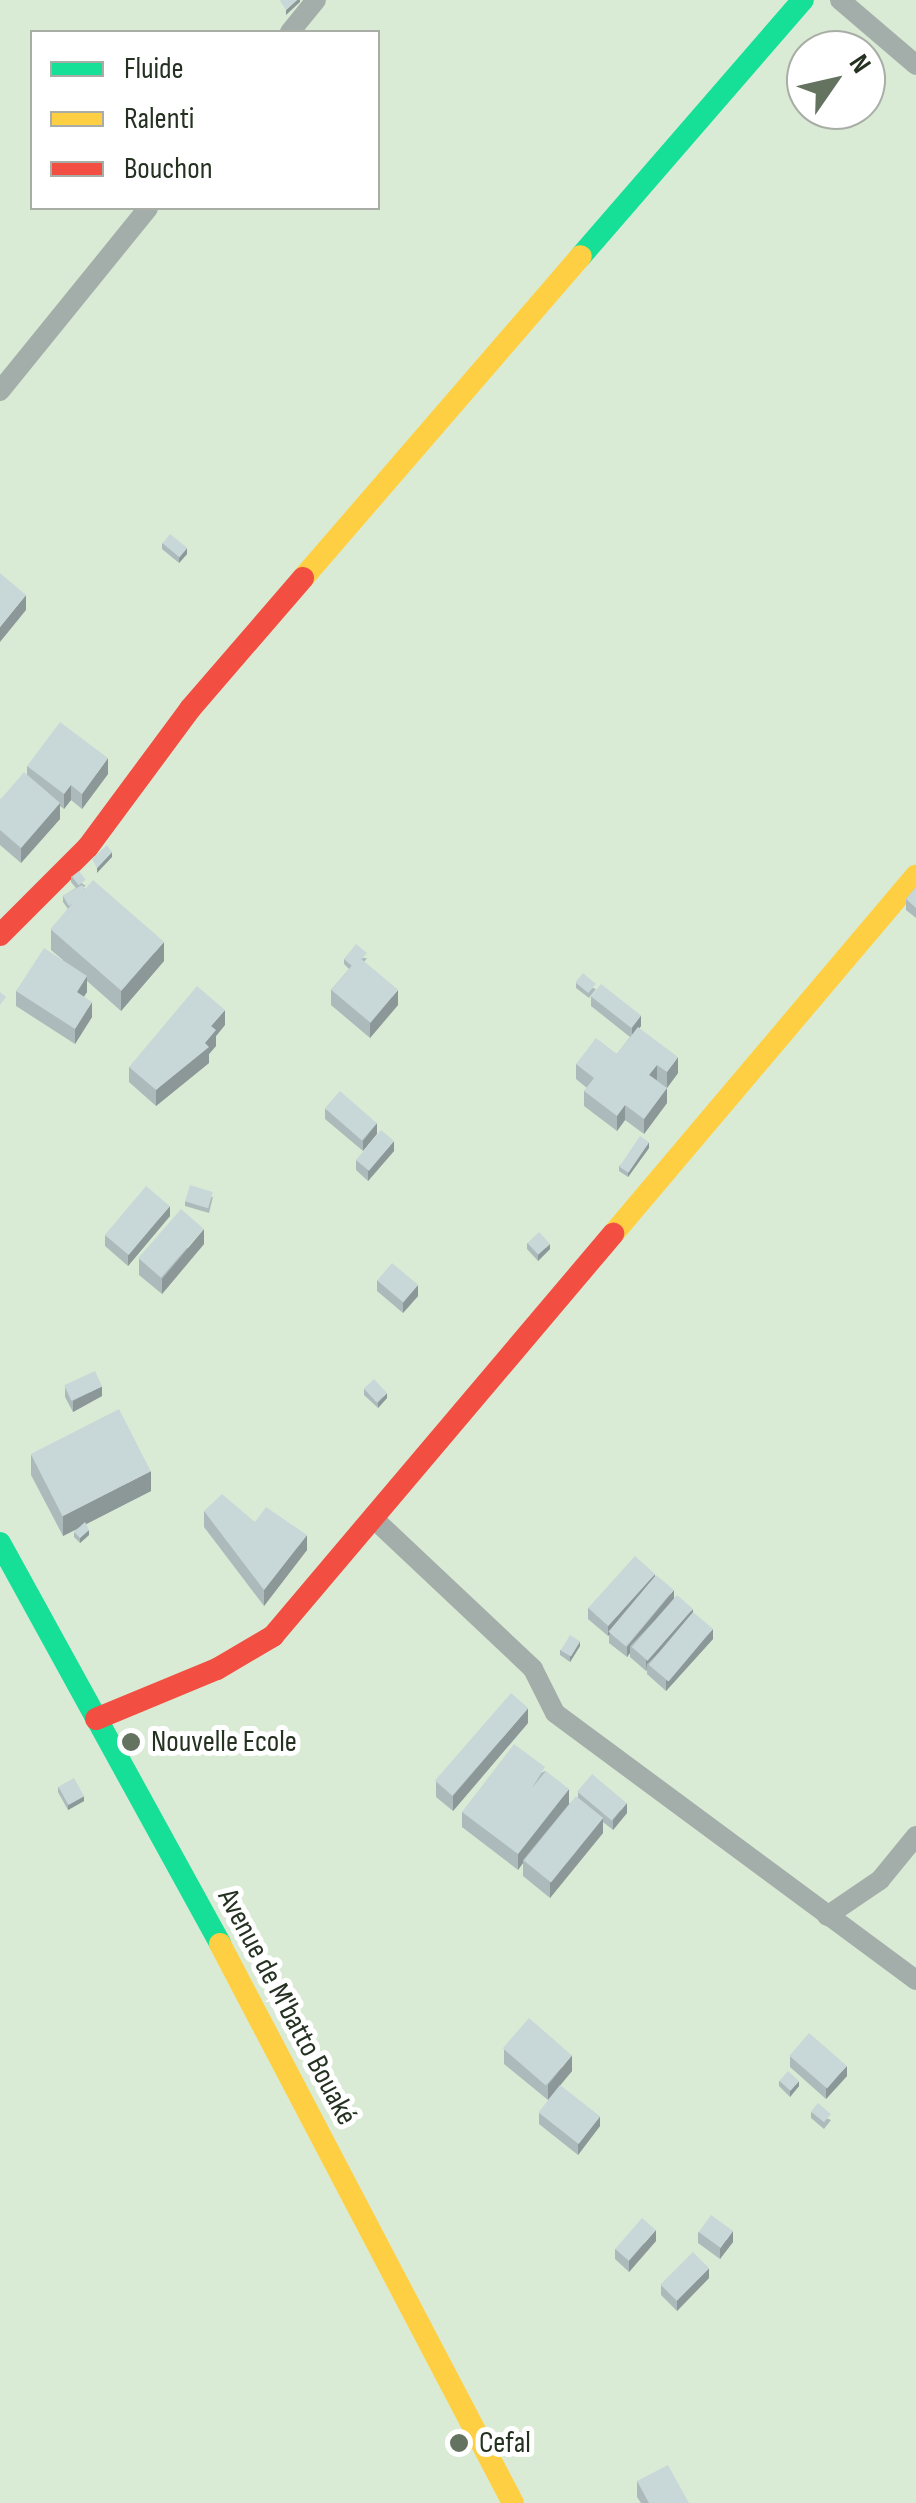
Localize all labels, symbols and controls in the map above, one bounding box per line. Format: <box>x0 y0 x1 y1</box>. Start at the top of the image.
legend <box>30 30 380 210</box>
north arrow <box>786 30 886 130</box>
text: N <box>842 49 877 79</box>
text: Fluide <box>124 51 184 87</box>
text: Ralenti <box>124 101 194 137</box>
text: Bouchon <box>124 151 212 187</box>
place label: Nouvelle Ecole <box>151 1724 297 1760</box>
marker: Nouvelle Ecole <box>120 1731 142 1753</box>
street label: Avenue de M'batto Bouaké <box>210 1883 364 2131</box>
place label: Cefal <box>479 2425 531 2461</box>
marker: Cefal <box>448 2432 470 2454</box>

